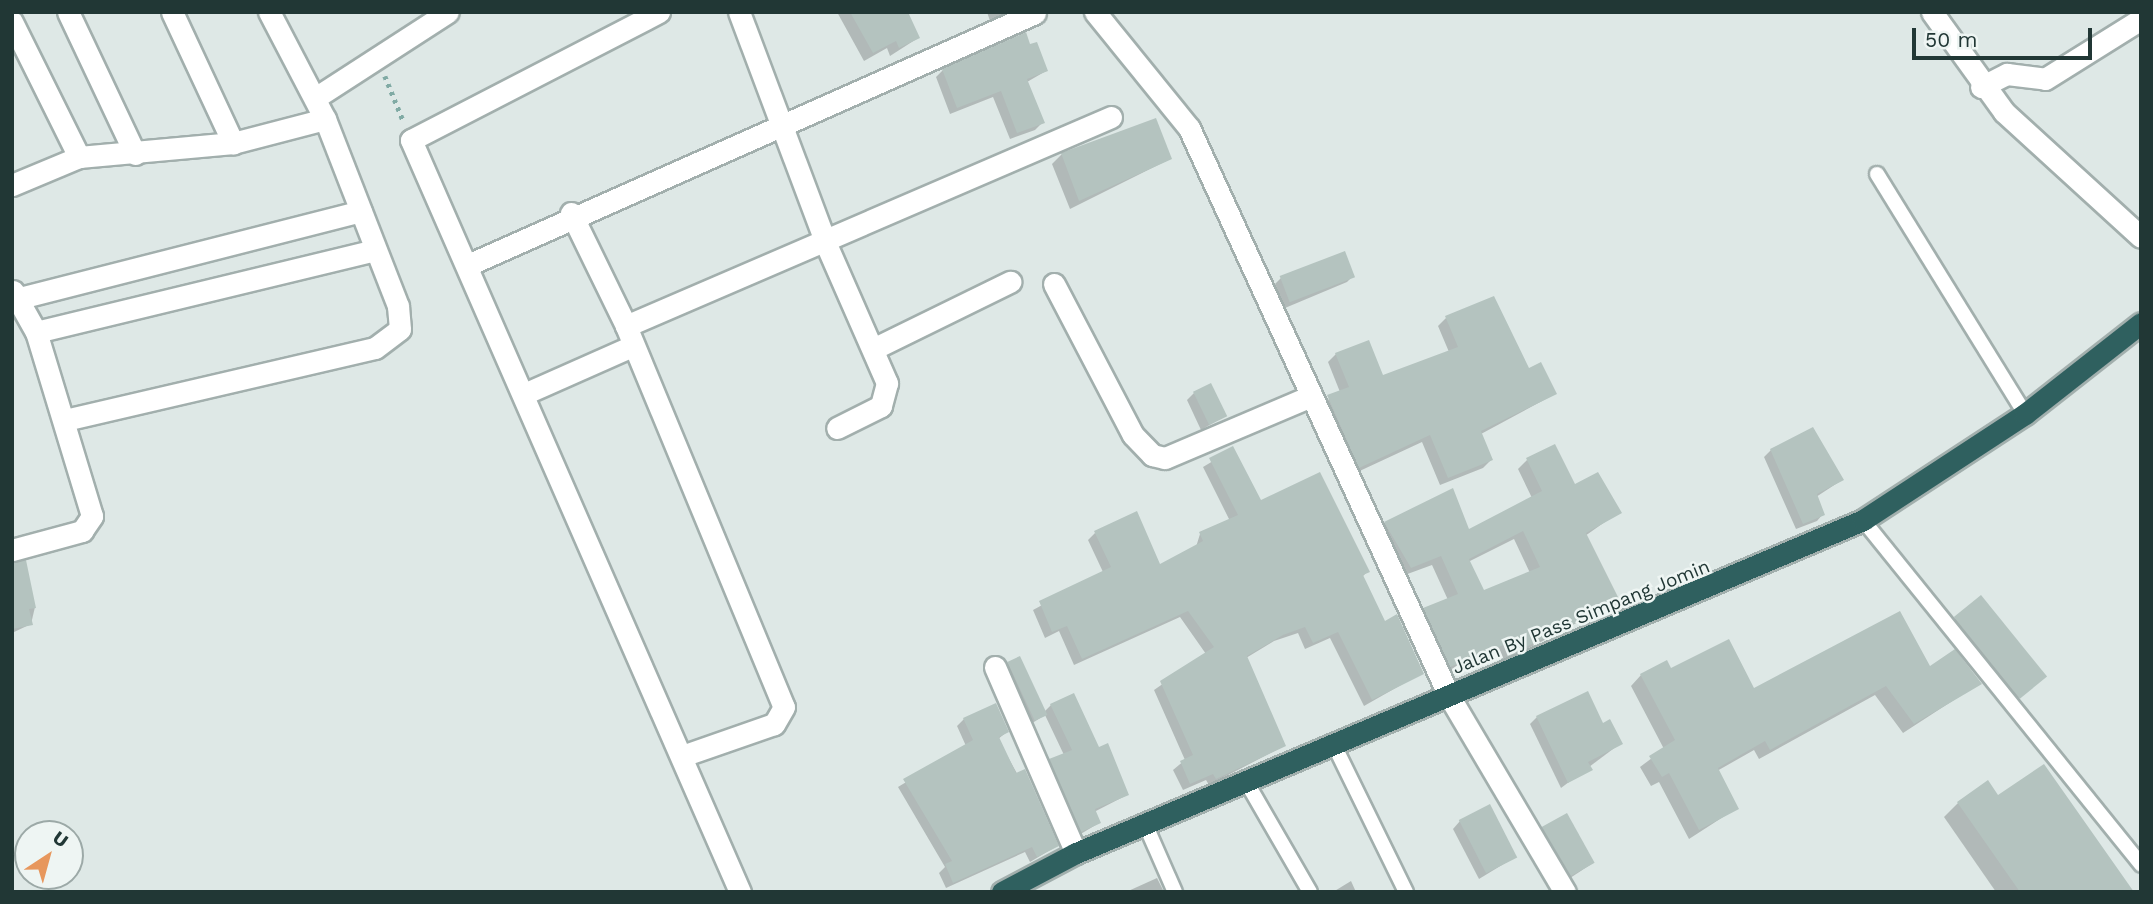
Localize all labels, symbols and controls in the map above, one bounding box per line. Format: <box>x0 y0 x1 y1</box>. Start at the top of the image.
scale bar <box>1915 14 2095 58</box>
text: 50 m <box>1925 27 1977 52</box>
street label: Jalan By Pass Simpang Jomin <box>1448 555 1714 679</box>
north arrow <box>14 820 84 890</box>
text: U <box>48 826 73 852</box>

